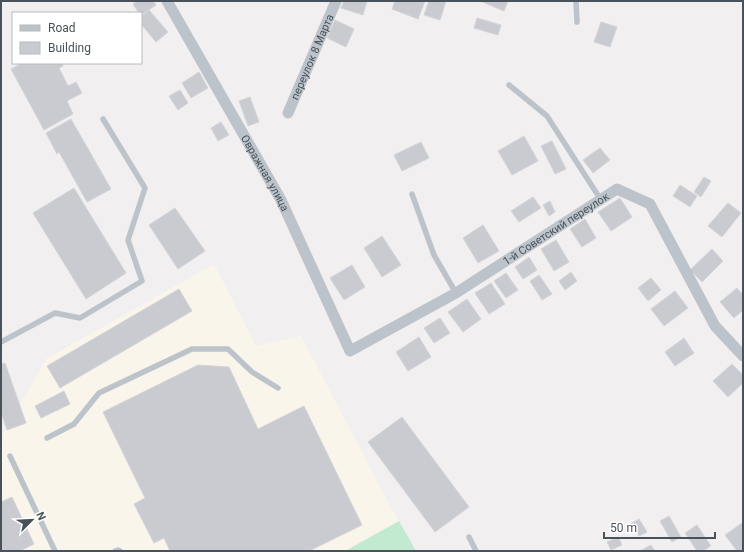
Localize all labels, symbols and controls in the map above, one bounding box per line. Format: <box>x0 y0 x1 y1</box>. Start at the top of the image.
legend <box>12 12 142 64</box>
street label: переулок 8 Марта <box>288 12 337 102</box>
text: Road <box>48 21 76 35</box>
text: Building <box>48 41 91 55</box>
street label: Овражная улица <box>238 133 291 213</box>
street label: 1-й Советский переулок <box>501 190 612 268</box>
north arrow <box>12 500 52 540</box>
text: N <box>33 510 48 523</box>
scale bar <box>604 514 715 540</box>
text: 50 m <box>610 521 637 535</box>

